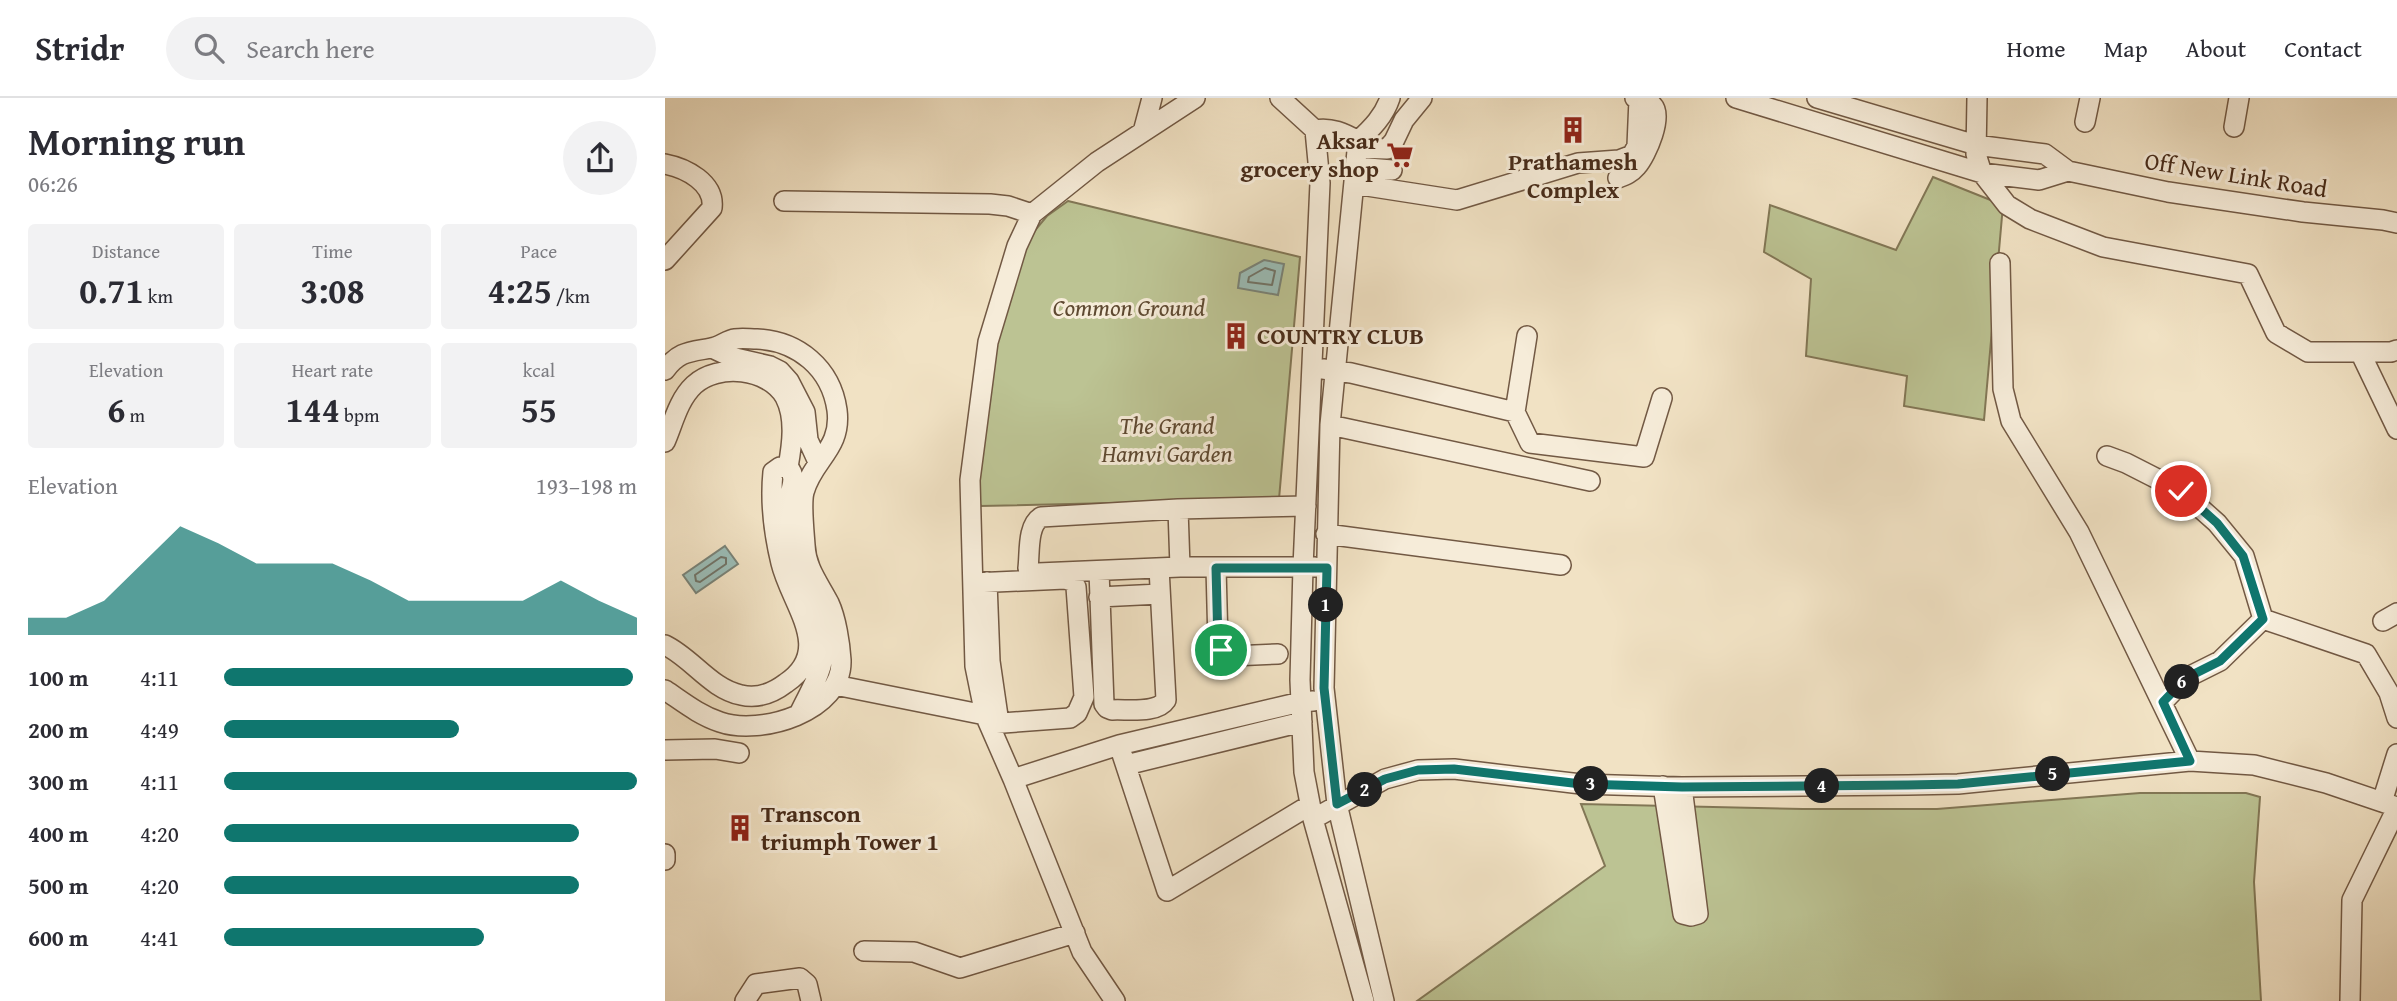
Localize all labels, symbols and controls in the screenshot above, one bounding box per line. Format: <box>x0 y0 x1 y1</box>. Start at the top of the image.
search box <box>166 17 656 80</box>
text: Stridr <box>35 24 124 72</box>
icon: search <box>190 29 228 67</box>
text: Search here <box>246 29 375 68</box>
text: Home <box>2007 31 2066 66</box>
text: Map <box>2104 31 2148 66</box>
text: About <box>2186 31 2246 66</box>
text: Contact <box>2284 31 2362 66</box>
text: Morning run <box>28 113 245 169</box>
building icon: Prathamesh Complex <box>1558 115 1588 145</box>
button: share <box>563 121 637 195</box>
place label: Aksar grocery shop <box>1241 123 1379 186</box>
supermarket icon: Aksar grocery shop <box>1385 140 1415 170</box>
street label: Off New Link Road <box>2142 143 2330 206</box>
place label: Prathamesh Complex <box>1508 144 1638 207</box>
text: 06:26 <box>28 167 78 200</box>
text: Distance <box>92 237 160 265</box>
text: Time <box>312 237 353 265</box>
text: Pace <box>521 237 557 265</box>
text: 0.71 <box>79 265 144 316</box>
text: 3:08 <box>300 265 365 316</box>
text: 4:25 <box>488 265 552 316</box>
text: km <box>144 282 173 310</box>
text: /km <box>552 282 590 310</box>
park label: Common Ground <box>1053 290 1206 325</box>
place label: COUNTRY CLUB <box>1257 318 1424 353</box>
building icon: COUNTRY CLUB <box>1221 321 1251 351</box>
text: Elevation <box>89 356 163 384</box>
text: Heart rate <box>292 356 373 384</box>
text: kcal <box>523 356 555 384</box>
text: 6 <box>107 384 125 435</box>
text: 144 <box>285 384 340 435</box>
text: 55 <box>521 384 557 435</box>
text: m <box>125 401 145 429</box>
text: bpm <box>340 401 380 429</box>
park label: The Grand Hamvi Garden <box>1100 408 1233 471</box>
pin <box>2151 461 2211 521</box>
text: Elevation <box>28 469 118 502</box>
text: 193–198 m <box>536 469 637 502</box>
icon: check <box>2162 472 2200 510</box>
pin: 1 <box>1309 588 1343 622</box>
text: 1 <box>1321 590 1330 618</box>
pin <box>1191 620 1251 680</box>
icon: arrive <box>1202 631 1240 669</box>
text: 100 m <box>28 661 89 694</box>
text: 4:11 <box>140 661 179 694</box>
pin: 6 <box>2165 664 2199 700</box>
text: 6 <box>2177 667 2186 695</box>
text: 200 m <box>28 713 89 746</box>
text: 4:49 <box>140 713 179 746</box>
pin: 5 <box>2035 756 2071 792</box>
text: 5 <box>2048 759 2057 787</box>
text: 300 m <box>28 765 89 798</box>
text: 4:11 <box>140 765 179 798</box>
pin: 3 <box>1573 766 1609 802</box>
pin: 4 <box>1805 768 1839 804</box>
text: 3 <box>1586 769 1595 797</box>
text: 4 <box>1817 771 1826 799</box>
pin: 2 <box>1347 772 1383 808</box>
text: 2 <box>1360 775 1369 803</box>
place label: Transcon triumph Tower 1 <box>761 796 939 859</box>
building icon: Transcon triumph Tower 1 <box>725 813 755 843</box>
text: 400 m <box>28 817 89 850</box>
text: 4:20 <box>140 817 179 850</box>
text: 500 m <box>28 869 89 902</box>
text: 4:20 <box>140 869 179 902</box>
text: 600 m <box>28 921 89 954</box>
text: 4:41 <box>140 921 179 954</box>

